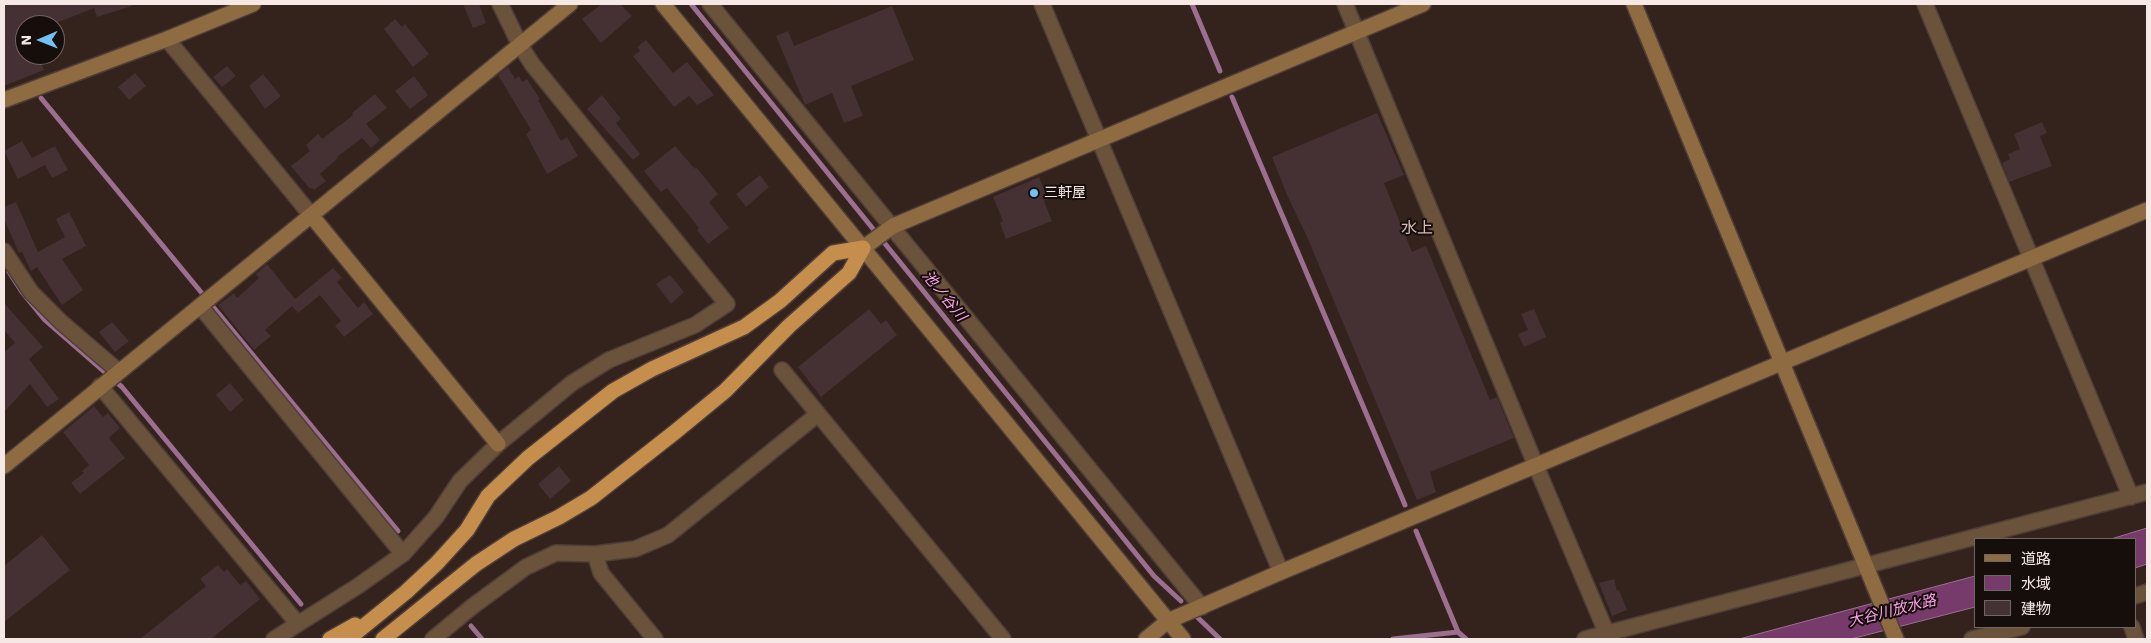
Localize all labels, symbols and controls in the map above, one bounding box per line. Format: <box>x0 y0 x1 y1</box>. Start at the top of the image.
north arrow <box>15 15 65 65</box>
text: N <box>18 35 34 46</box>
place label: 三軒屋 <box>1044 185 1086 201</box>
marker: 三軒屋 <box>1028 187 1040 199</box>
district label: 水上 <box>1401 218 1433 238</box>
water label: 池ノ谷川 <box>918 267 970 325</box>
legend <box>1974 538 2136 628</box>
text: 道路 <box>2021 550 2051 568</box>
text: 水域 <box>2021 575 2051 593</box>
water label: 大谷川放水路 <box>1846 591 1938 631</box>
text: 建物 <box>2021 600 2051 618</box>

